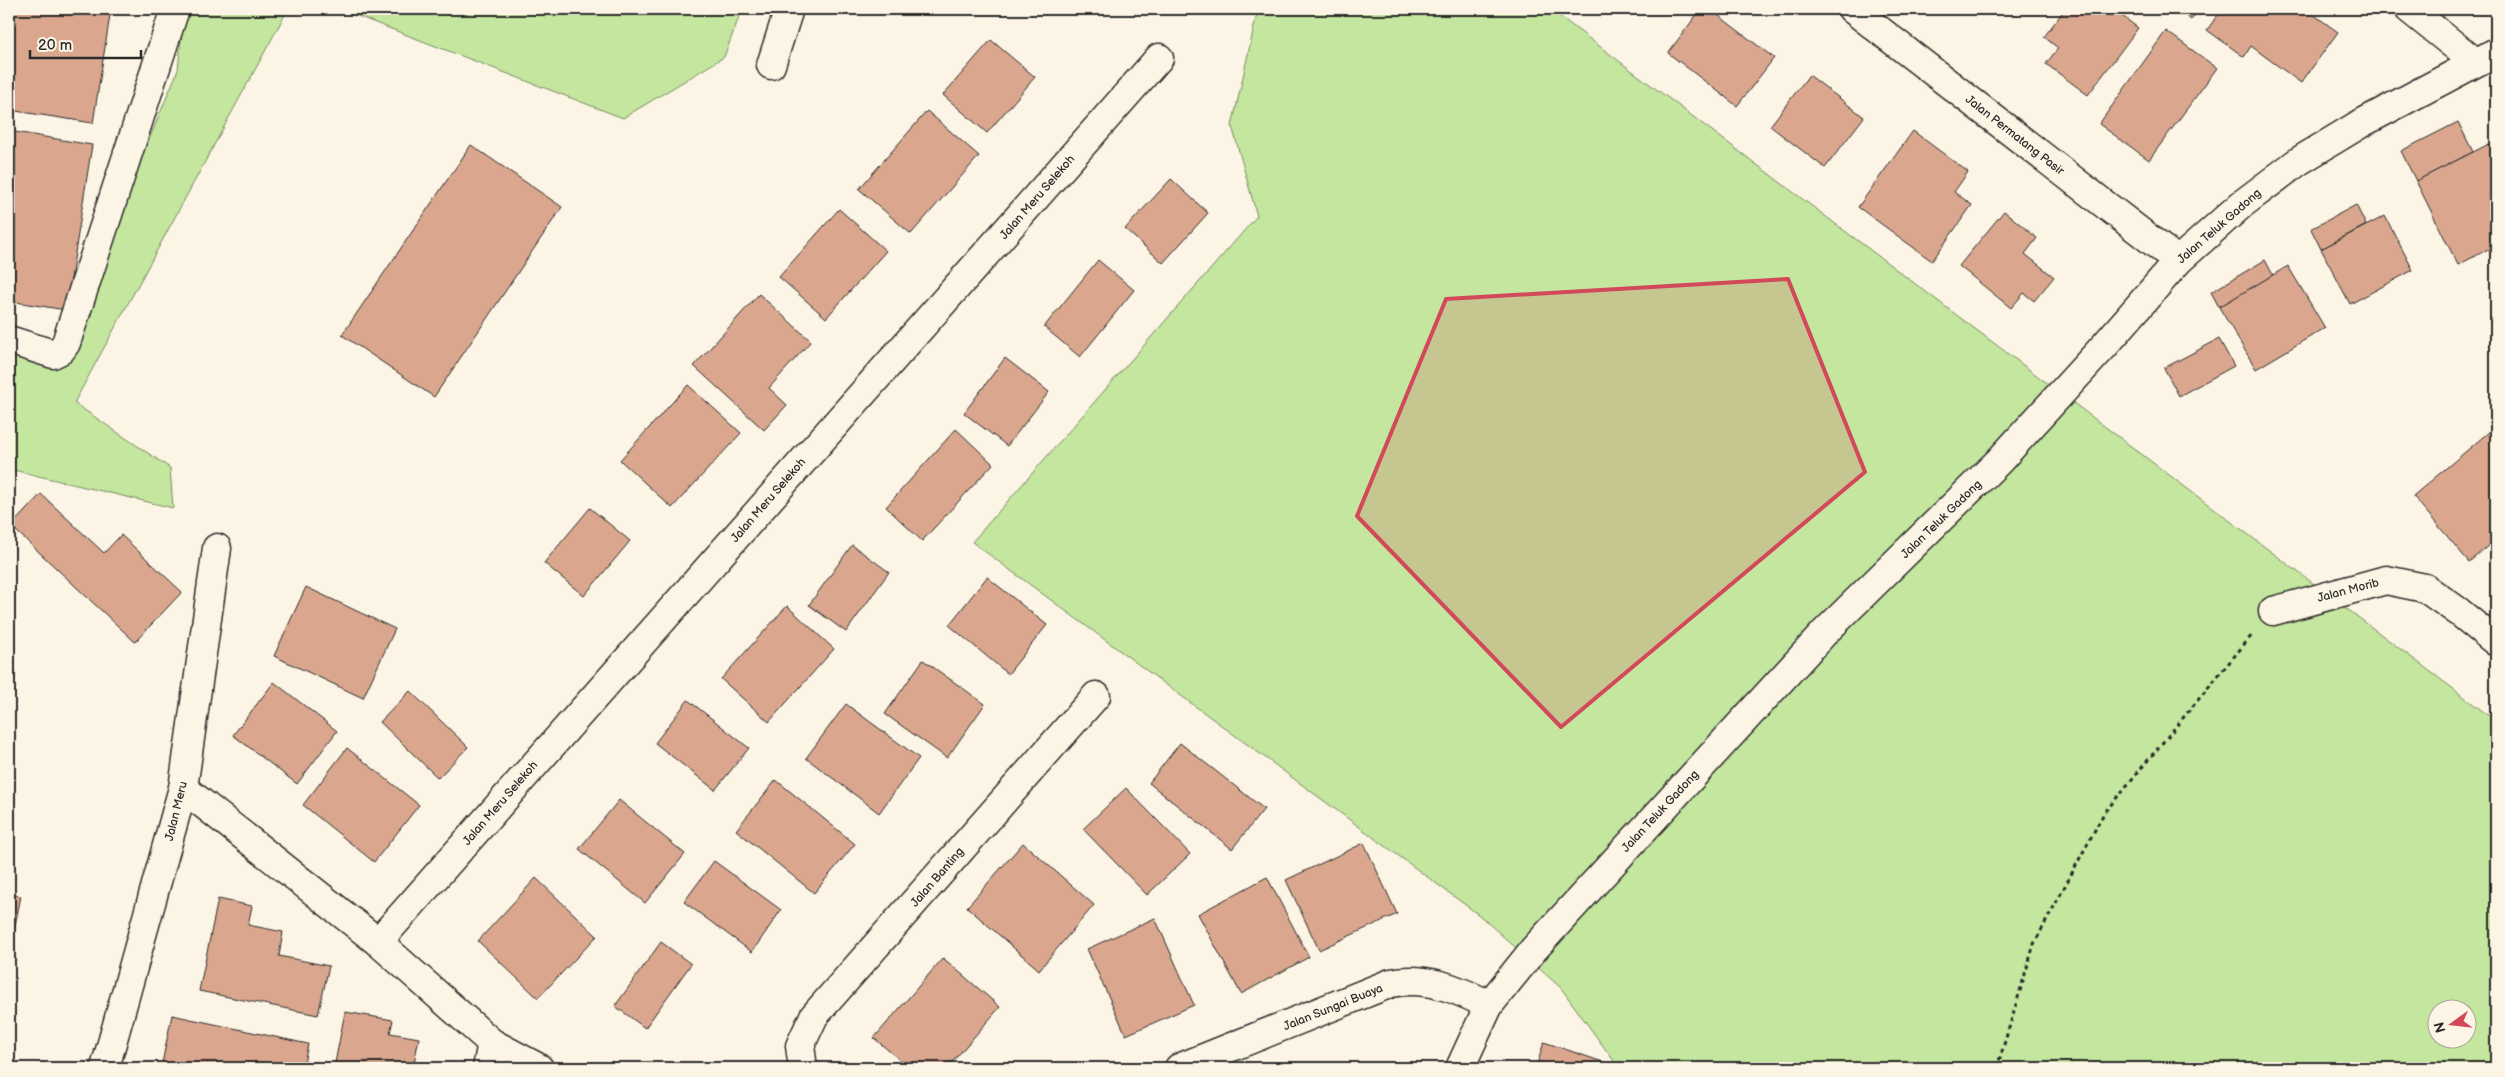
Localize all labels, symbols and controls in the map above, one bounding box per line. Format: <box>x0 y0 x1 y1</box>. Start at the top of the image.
scale bar <box>30 28 141 60</box>
text: 20 m <box>38 36 72 55</box>
street label: Jalan Permatang Pasir <box>1962 92 2068 179</box>
street label: Jalan Meru Selekoh <box>997 152 1078 243</box>
street label: Jalan Teluk Gadong <box>2174 186 2265 267</box>
street label: Jalan Meru Selekoh <box>728 455 809 546</box>
street label: Jalan Teluk Gadong <box>1898 477 1985 562</box>
street label: Jalan Morib <box>2316 575 2381 606</box>
street label: Jalan Meru Selekoh <box>460 758 541 849</box>
street label: Jalan Teluk Gadong <box>1619 767 1702 855</box>
street label: Jalan Meru <box>162 780 191 842</box>
street label: Jalan Banting <box>907 844 967 910</box>
street label: Jalan Sungai Buaya <box>1281 981 1385 1034</box>
north arrow <box>2428 1000 2478 1050</box>
text: N <box>2430 1020 2449 1035</box>

